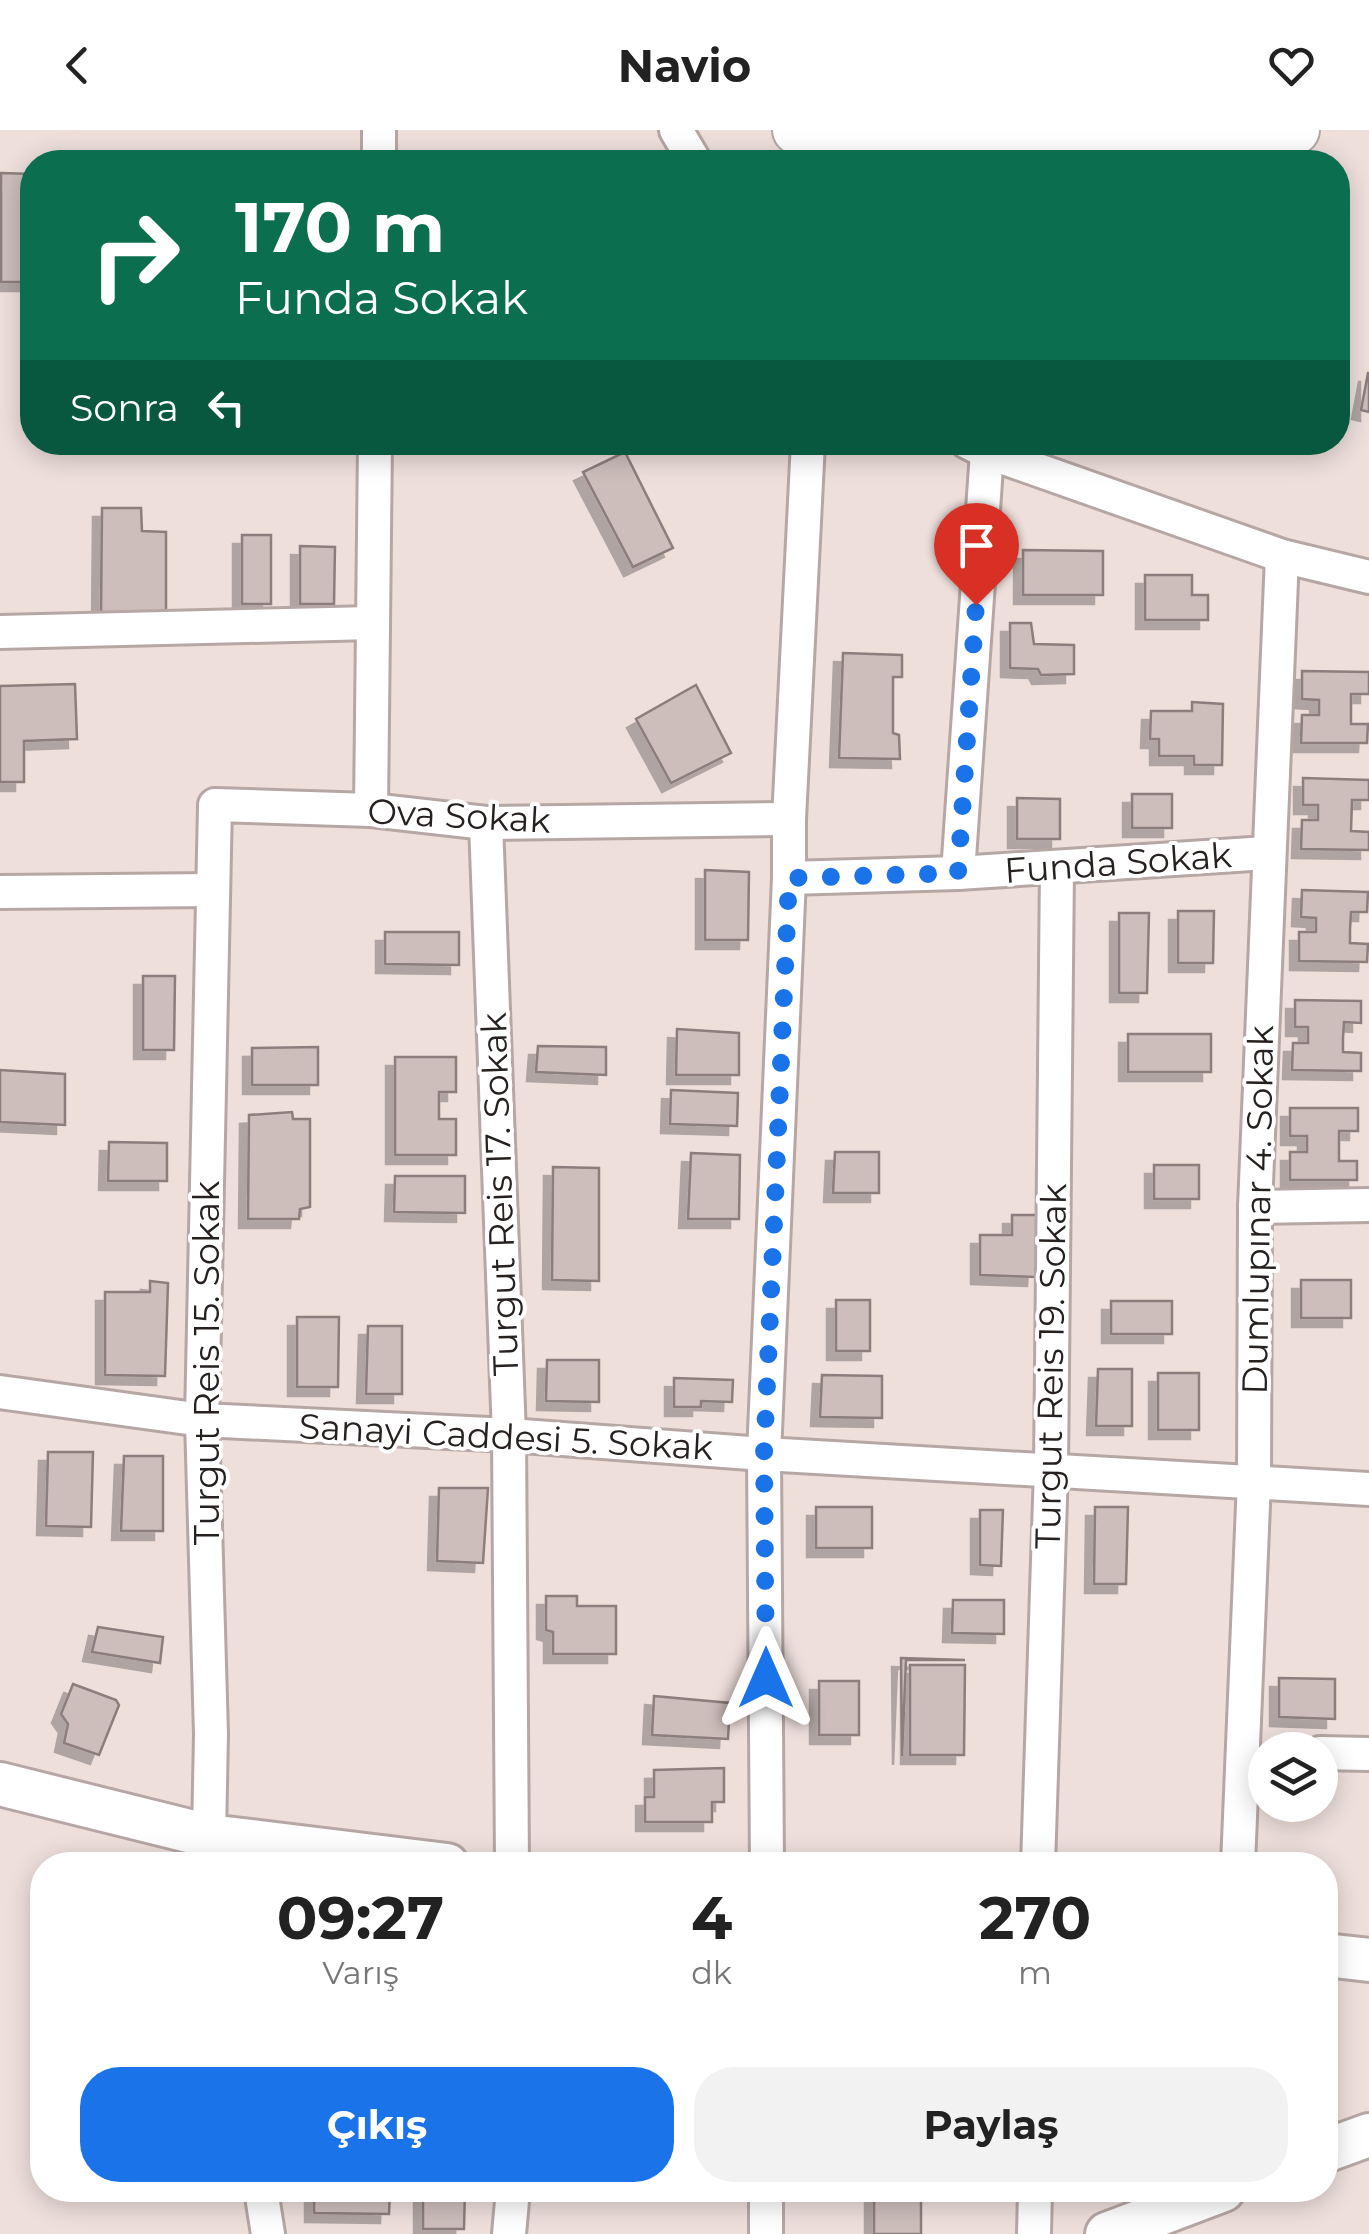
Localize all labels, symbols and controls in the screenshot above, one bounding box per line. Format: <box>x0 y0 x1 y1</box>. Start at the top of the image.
icon: back <box>50 38 105 93</box>
text: Navio <box>618 38 751 93</box>
icon: heart <box>1264 38 1319 93</box>
text: 170 m <box>235 184 445 270</box>
icon: right <box>70 190 200 320</box>
text: Funda Sokak <box>235 270 528 325</box>
icon: left <box>199 380 254 435</box>
text: Sonra <box>70 384 179 431</box>
pin <box>934 503 1019 606</box>
icon: arrive <box>949 518 1004 573</box>
street label: Ova Sokak <box>366 789 552 842</box>
street label: Funda Sokak <box>1003 833 1233 892</box>
street label: Turgut Reis 17. Sokak <box>472 1012 527 1376</box>
street label: Dumlupınar 4. Sokak <box>1233 1025 1282 1395</box>
street label: Turgut Reis 15. Sokak <box>185 1181 228 1545</box>
street label: Turgut Reis 19. Sokak <box>1026 1183 1075 1549</box>
street label: Sanayi Caddesi 5. Sokak <box>298 1404 714 1469</box>
position arrow <box>714 1626 818 1730</box>
map controls <box>1248 1732 1338 1822</box>
button: layers <box>1248 1732 1338 1822</box>
text: 09:27 <box>277 1881 444 1954</box>
text: 4 <box>691 1881 732 1954</box>
text: 270 <box>979 1881 1091 1954</box>
text: Varış <box>322 1953 399 1992</box>
text: dk <box>691 1953 732 1992</box>
text: m <box>1018 1953 1052 1992</box>
button: Çıkış <box>80 2067 674 2182</box>
button: Paylaş <box>694 2067 1288 2182</box>

